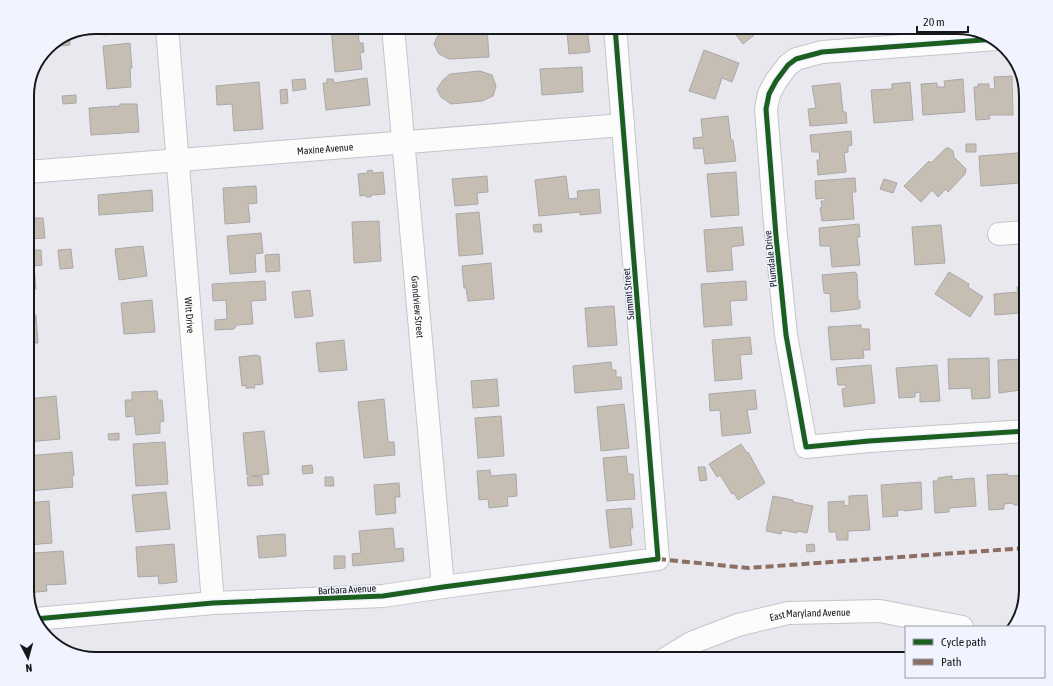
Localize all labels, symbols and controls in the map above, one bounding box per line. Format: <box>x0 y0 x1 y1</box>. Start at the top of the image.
scale bar <box>917 8 968 34</box>
text: 20 m <box>923 15 945 29</box>
street label: Maxine Avenue <box>297 141 354 157</box>
street label: Plumdale Drive <box>762 230 779 288</box>
street label: Summit Street <box>621 267 636 320</box>
street label: Grandview Street <box>409 275 426 339</box>
street label: Witt Drive <box>183 297 196 334</box>
street label: Barbara Avenue <box>318 582 377 597</box>
street label: East Maryland Avenue <box>768 607 851 623</box>
legend <box>905 626 1045 678</box>
text: Cycle path <box>941 635 986 649</box>
north arrow <box>8 638 48 678</box>
text: Path <box>941 655 962 669</box>
text: N <box>25 662 33 674</box>

